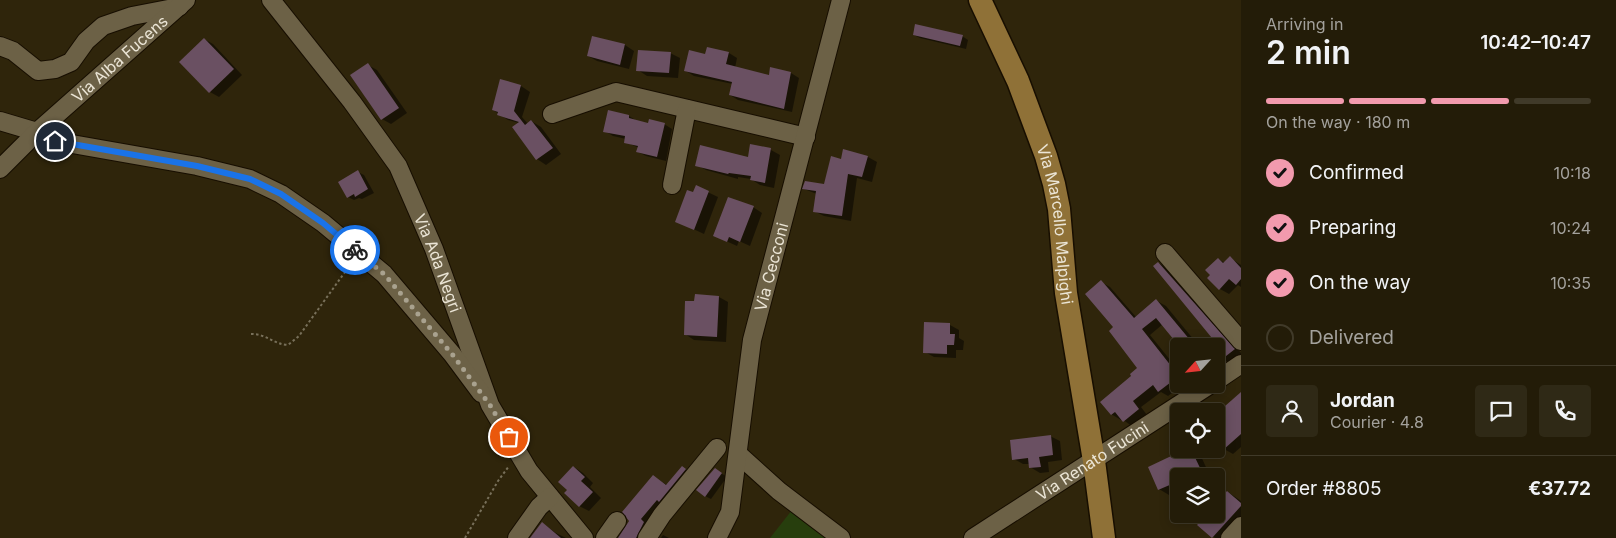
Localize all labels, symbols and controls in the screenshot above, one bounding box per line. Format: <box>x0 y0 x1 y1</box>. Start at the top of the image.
street label: Via Alba Fucens <box>68 11 172 107</box>
text: Arriving in <box>1266 14 1343 34</box>
text: 10:42–10:47 <box>1480 31 1591 54</box>
text: 2 min <box>1266 33 1351 72</box>
text: On the way · 180 m <box>1266 112 1410 132</box>
pin <box>34 120 76 162</box>
icon: home <box>41 127 69 155</box>
street label: Via Marcello Malpighi <box>1033 142 1078 306</box>
icon: check <box>1266 159 1294 187</box>
text: Confirmed <box>1309 161 1404 184</box>
text: 10:18 <box>1553 163 1591 183</box>
street label: Via Ada Negri <box>410 211 466 315</box>
icon: check <box>1266 214 1294 242</box>
text: Preparing <box>1309 216 1396 239</box>
text: 10:24 <box>1550 218 1591 238</box>
street label: Via Cecconi <box>750 221 792 313</box>
courier <box>330 225 380 275</box>
icon: bike <box>341 236 369 264</box>
icon: check <box>1266 269 1294 297</box>
text: On the way <box>1309 271 1411 294</box>
text: 10:35 <box>1550 273 1591 293</box>
text: Delivered <box>1309 326 1394 349</box>
north arrow <box>1170 338 1225 392</box>
map controls <box>1170 338 1225 523</box>
button: person <box>1266 385 1318 437</box>
button: chat <box>1475 385 1527 437</box>
button: phone <box>1539 385 1591 437</box>
text: Jordan <box>1330 389 1395 412</box>
button: locate <box>1170 403 1225 458</box>
text: Courier · 4.8 <box>1330 412 1424 432</box>
pin <box>488 416 530 458</box>
street label: Via Renato Fucini <box>1032 417 1152 505</box>
icon: bag <box>495 423 523 451</box>
button: layers <box>1170 468 1225 523</box>
text: Order #8805 <box>1266 477 1382 500</box>
text: €37.72 <box>1528 477 1591 500</box>

